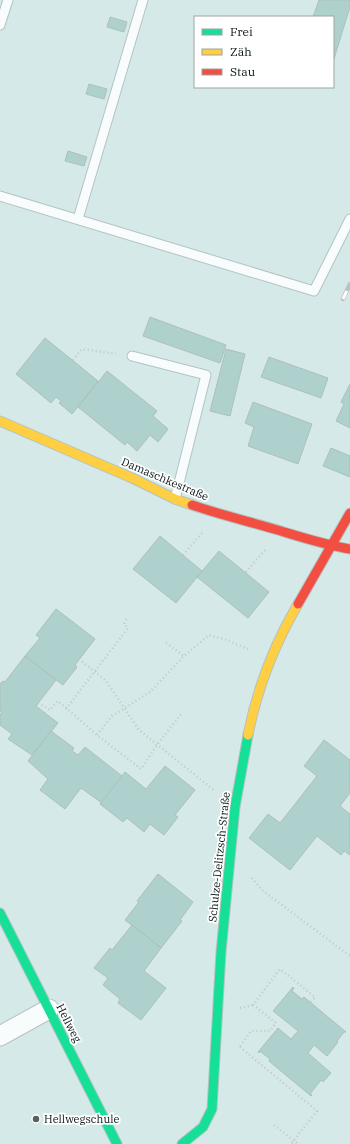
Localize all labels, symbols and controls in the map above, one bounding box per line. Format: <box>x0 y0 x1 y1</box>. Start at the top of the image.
legend <box>194 16 334 88</box>
text: Frei <box>230 24 253 39</box>
text: Zäh <box>230 44 252 59</box>
text: Stau <box>230 64 256 79</box>
street label: Damaschkestraße <box>119 454 211 504</box>
street label: Schulze-Delitzsch-Straße <box>205 791 233 923</box>
street label: Hellweg <box>53 1001 85 1045</box>
place label: Hellwegschule <box>44 1112 120 1126</box>
marker: Hellwegschule <box>31 1114 41 1124</box>

